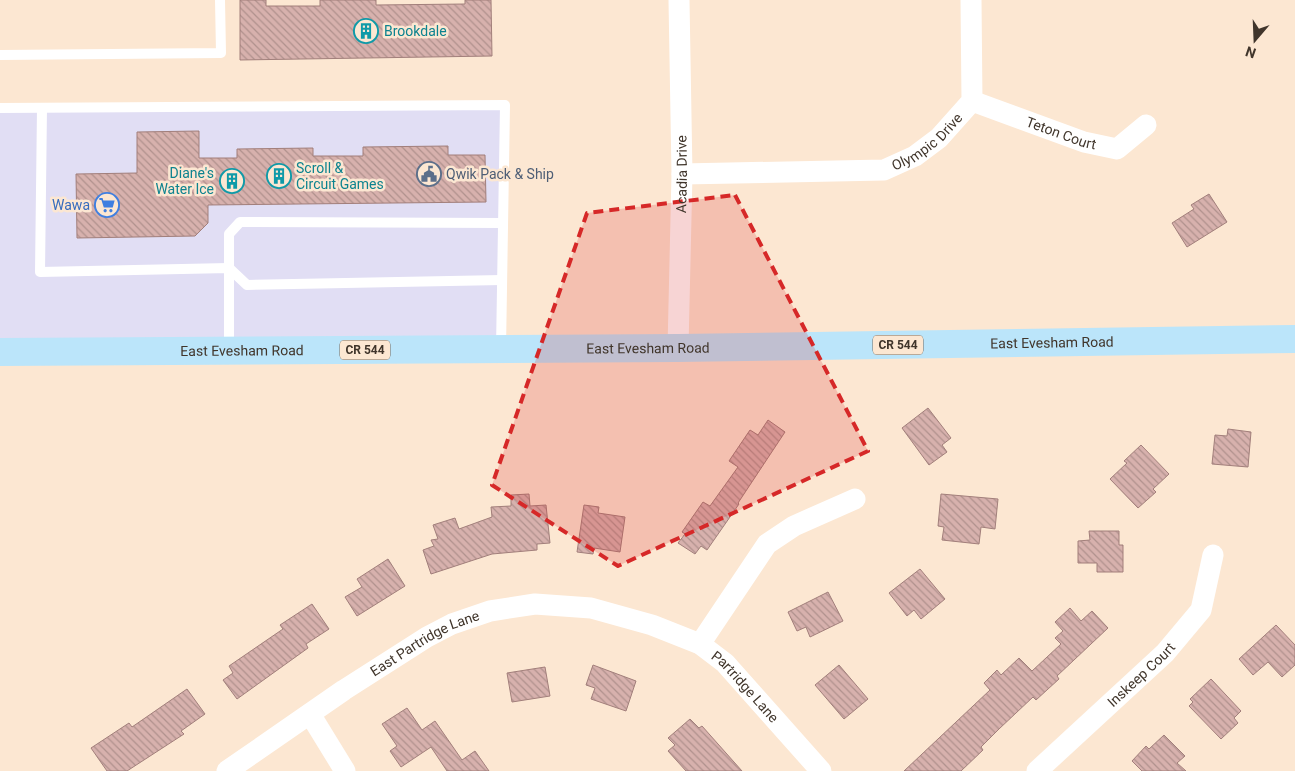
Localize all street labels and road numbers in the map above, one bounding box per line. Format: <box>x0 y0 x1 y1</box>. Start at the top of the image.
street label: Olympic Drive <box>889 110 965 174</box>
street label: Teton Court <box>1024 114 1098 152</box>
street label: Acadia Drive <box>673 135 690 213</box>
street label: East Evesham Road <box>990 334 1114 351</box>
road number: CR 544 <box>873 336 923 354</box>
road number: CR 544 <box>340 340 390 360</box>
street label: East Evesham Road <box>586 340 710 357</box>
street label: East Evesham Road <box>180 342 304 359</box>
street label: East Partridge Lane <box>367 607 481 679</box>
street label: Inskeep Court <box>1104 639 1179 710</box>
street label: Partridge Lane <box>708 648 782 725</box>

